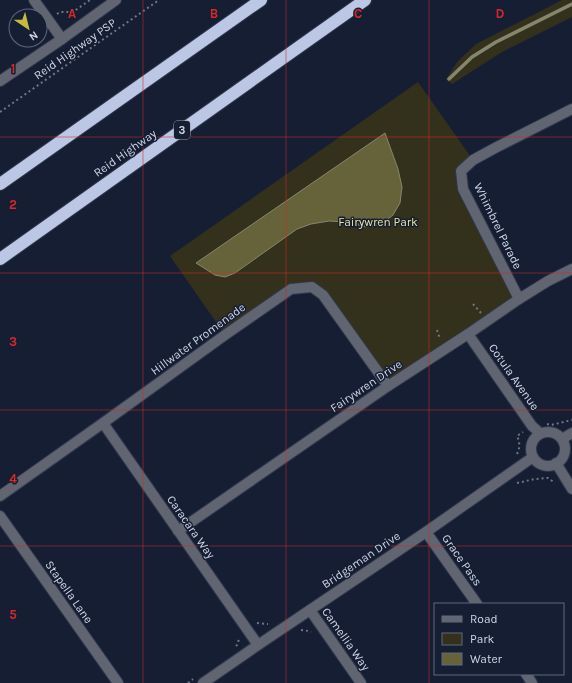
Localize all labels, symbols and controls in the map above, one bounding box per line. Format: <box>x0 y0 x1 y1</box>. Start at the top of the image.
text: A <box>68 6 76 21</box>
text: B <box>210 6 218 21</box>
text: C <box>354 6 362 21</box>
text: D <box>496 6 505 21</box>
north arrow <box>8 8 48 48</box>
street label: Reid Highway PSP <box>31 15 119 83</box>
text: N <box>26 28 40 43</box>
text: 1 <box>11 61 15 76</box>
road number: 3 <box>174 121 190 139</box>
street label: Reid Highway <box>91 126 159 180</box>
street label: Whimbrel Parade <box>471 181 525 271</box>
text: 2 <box>9 197 17 212</box>
park label: Fairywren Park <box>338 215 418 229</box>
street label: Hillwater Promenade <box>148 300 248 378</box>
text: 3 <box>9 334 17 349</box>
street label: Cotula Avenue <box>486 341 542 413</box>
street label: Fairywren Drive <box>328 357 404 415</box>
text: 4 <box>9 471 17 486</box>
street label: Caracara Way <box>164 493 218 562</box>
street label: Bridgeman Drive <box>319 529 403 591</box>
street label: Grace Pass <box>439 532 485 588</box>
street label: Stapella Lane <box>42 558 96 626</box>
legend <box>434 603 564 675</box>
street label: Camellia Way <box>319 605 373 674</box>
text: 5 <box>9 607 17 622</box>
text: Road <box>470 612 498 626</box>
text: Park <box>470 632 495 646</box>
text: Water <box>470 652 503 666</box>

